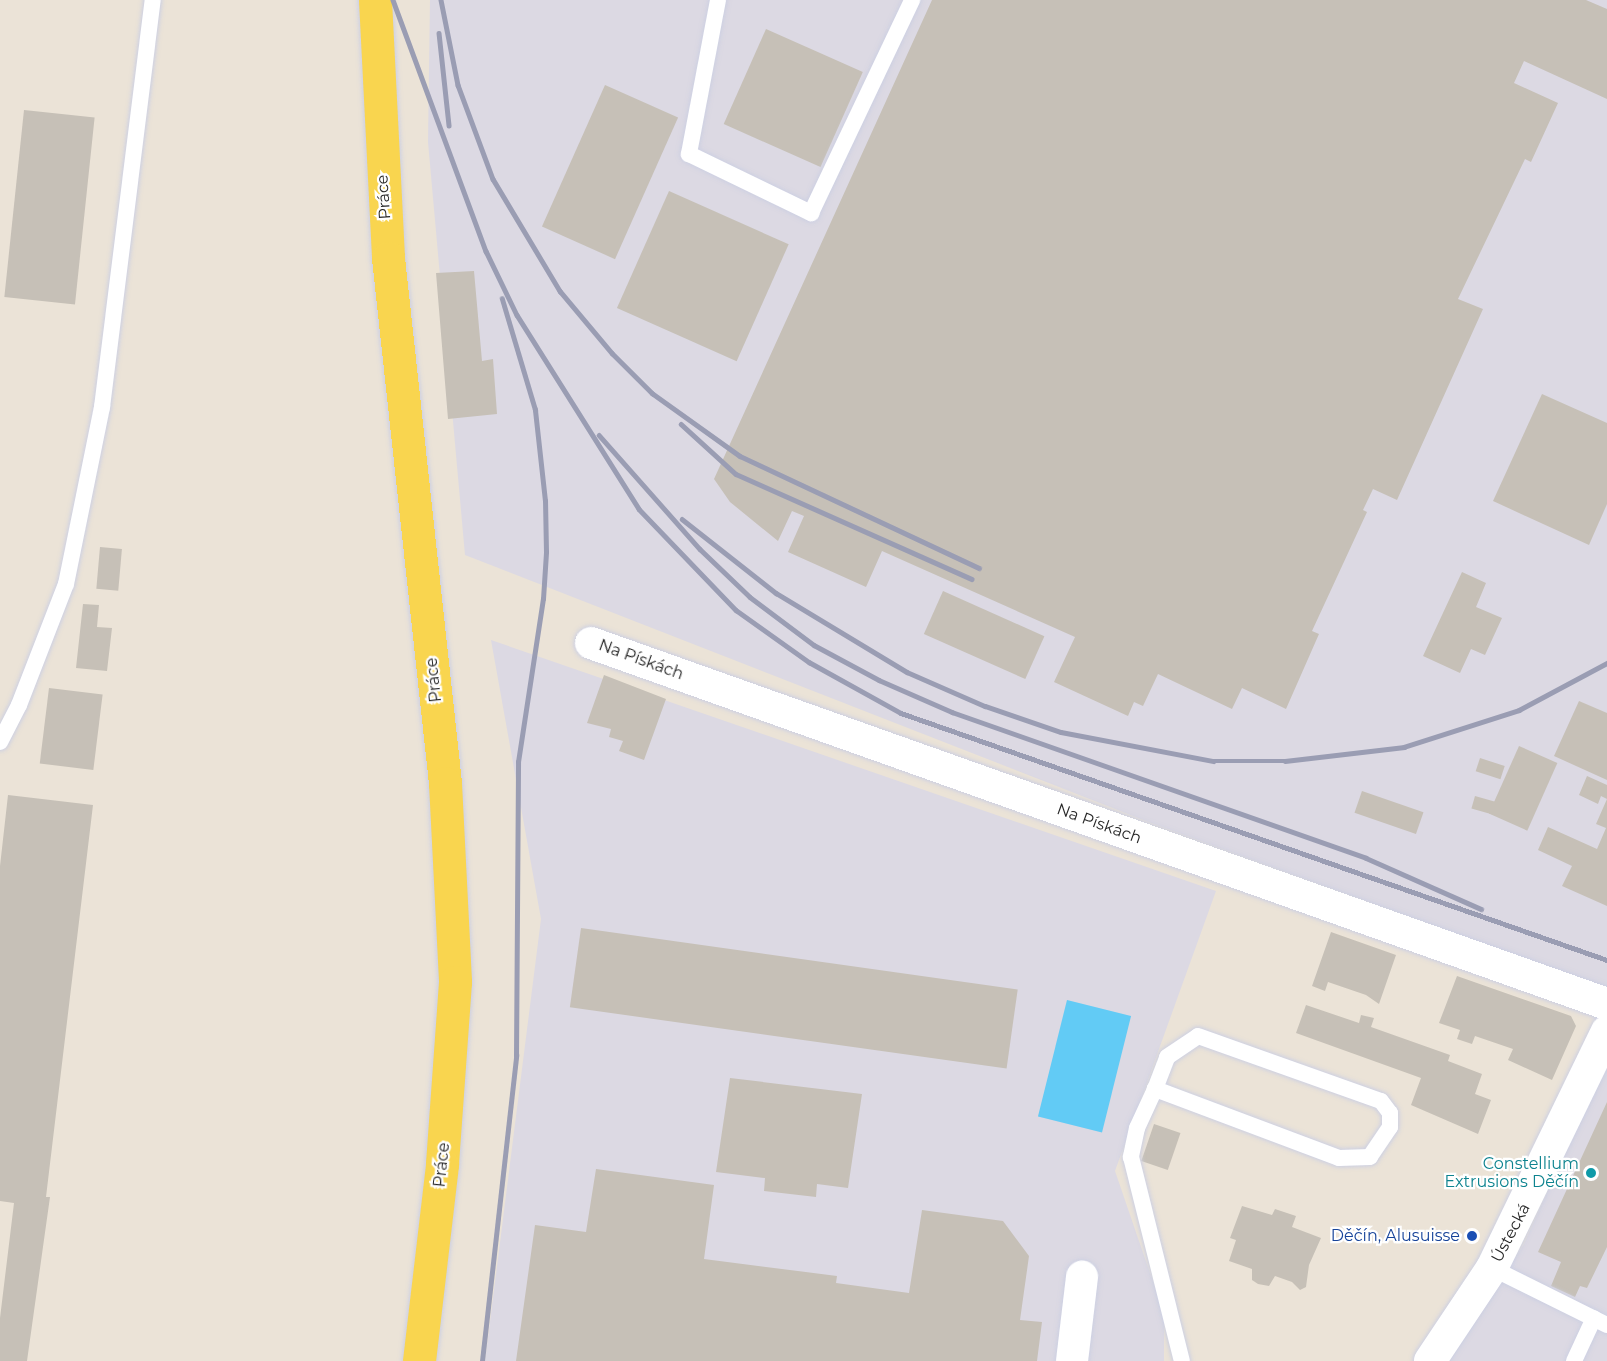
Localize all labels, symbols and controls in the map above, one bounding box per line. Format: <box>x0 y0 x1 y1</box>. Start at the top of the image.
street label: Práce <box>373 174 395 220</box>
street label: Na Pískách <box>596 636 686 684</box>
street label: Práce <box>422 657 446 703</box>
street label: Na Pískách <box>1054 800 1144 848</box>
street label: Práce <box>430 1142 454 1188</box>
place label: Constellium Extrusions Děčín <box>1444 1154 1579 1192</box>
marker: Constellium Extrusions Děčín <box>1584 1166 1598 1180</box>
street label: Ústecká <box>1487 1200 1535 1266</box>
place label: Děčín, Alusuisse <box>1331 1226 1460 1246</box>
marker: Děčín, Alusuisse <box>1465 1229 1479 1243</box>

